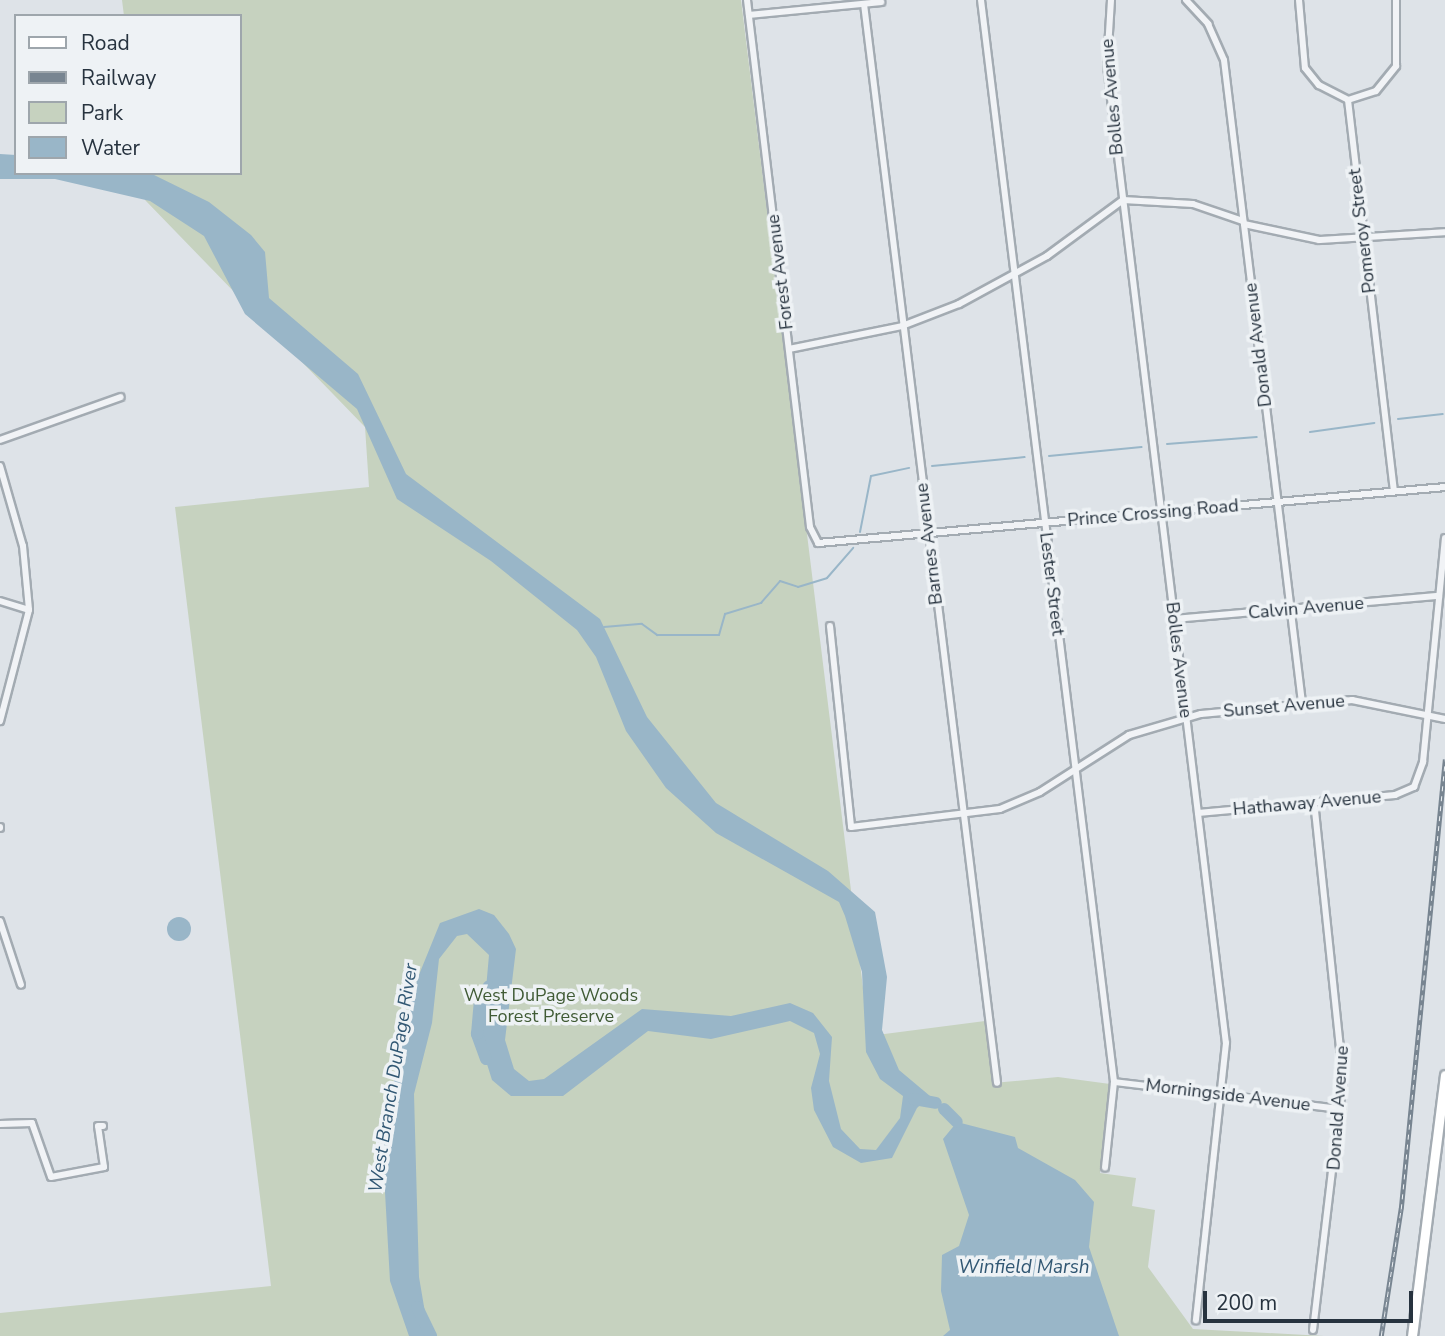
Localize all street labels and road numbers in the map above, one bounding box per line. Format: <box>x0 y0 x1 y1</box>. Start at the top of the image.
street label: Bolles Avenue <box>1096 38 1128 156</box>
street label: Pomeroy Street <box>1344 168 1380 294</box>
street label: Forest Avenue <box>762 213 798 331</box>
street label: Donald Avenue <box>1240 282 1276 408</box>
street label: Barnes Avenue <box>911 482 947 606</box>
street label: Prince Crossing Road <box>1067 495 1239 531</box>
street label: Lester Street <box>1035 531 1069 637</box>
street label: Calvin Avenue <box>1247 592 1365 624</box>
street label: Bolles Avenue <box>1161 601 1197 719</box>
street label: Sunset Avenue <box>1222 690 1346 722</box>
street label: Hathaway Avenue <box>1232 786 1382 820</box>
street label: Donald Avenue <box>1323 1045 1353 1171</box>
street label: Morningside Avenue <box>1144 1074 1312 1116</box>

